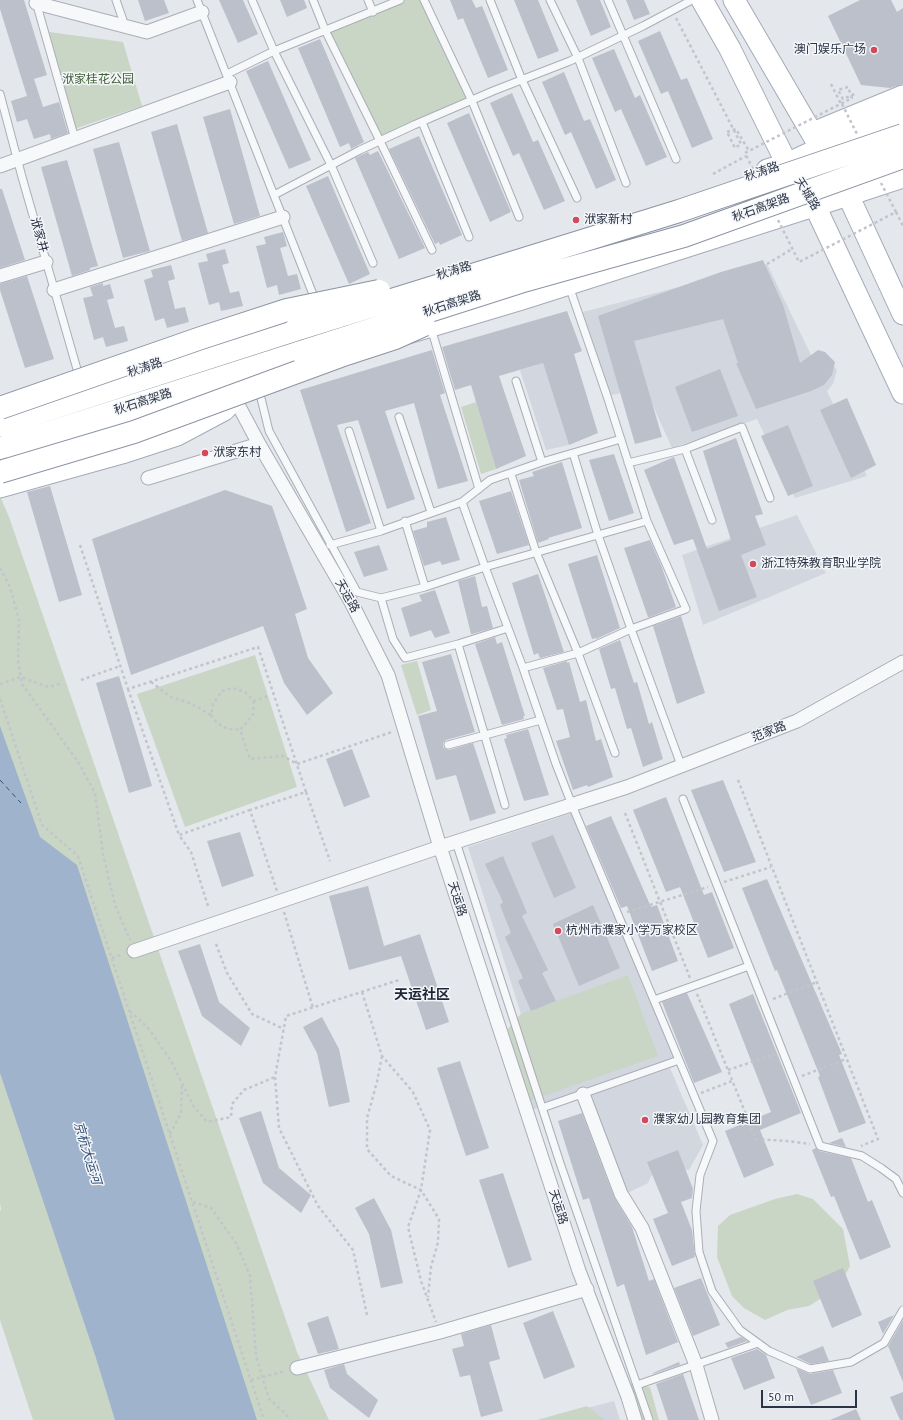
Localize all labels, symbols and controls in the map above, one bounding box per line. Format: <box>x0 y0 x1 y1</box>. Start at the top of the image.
place label: 澳门娱乐广场 <box>794 43 866 57</box>
marker: 澳门娱乐广场 <box>869 45 879 55</box>
park label: 洑家桂花公园 <box>62 73 134 87</box>
street label: 秋涛路 <box>743 159 781 185</box>
street label: 天城路 <box>791 175 823 213</box>
street label: 秋石高架路 <box>730 191 792 225</box>
place label: 洑家新村 <box>584 213 632 227</box>
marker: 洑家新村 <box>571 215 581 225</box>
street label: 洑家井 <box>27 216 51 254</box>
street label: 秋涛路 <box>435 259 473 283</box>
street label: 秋石高架路 <box>421 288 483 320</box>
street label: 秋涛路 <box>126 355 164 381</box>
street label: 秋石高架路 <box>112 386 174 418</box>
place label: 洑家东村 <box>213 446 261 460</box>
marker: 洑家东村 <box>200 448 210 458</box>
place label: 浙江特殊教育职业学院 <box>761 557 881 571</box>
marker: 浙江特殊教育职业学院 <box>748 559 758 569</box>
street label: 天运路 <box>332 577 362 615</box>
street label: 范家路 <box>750 719 788 745</box>
street label: 天运路 <box>445 880 469 918</box>
place label: 杭州市濮家小学万家校区 <box>566 924 698 938</box>
marker: 杭州市濮家小学万家校区 <box>553 926 563 936</box>
district label: 天运社区 <box>394 987 450 1003</box>
place label: 濮家幼儿园教育集团 <box>653 1113 761 1127</box>
marker: 濮家幼儿园教育集团 <box>640 1115 650 1125</box>
water label: 京杭大运河 <box>70 1120 104 1186</box>
street label: 天运路 <box>546 1188 570 1226</box>
scale bar <box>763 1382 859 1408</box>
text: 50 m <box>768 1389 794 1404</box>

